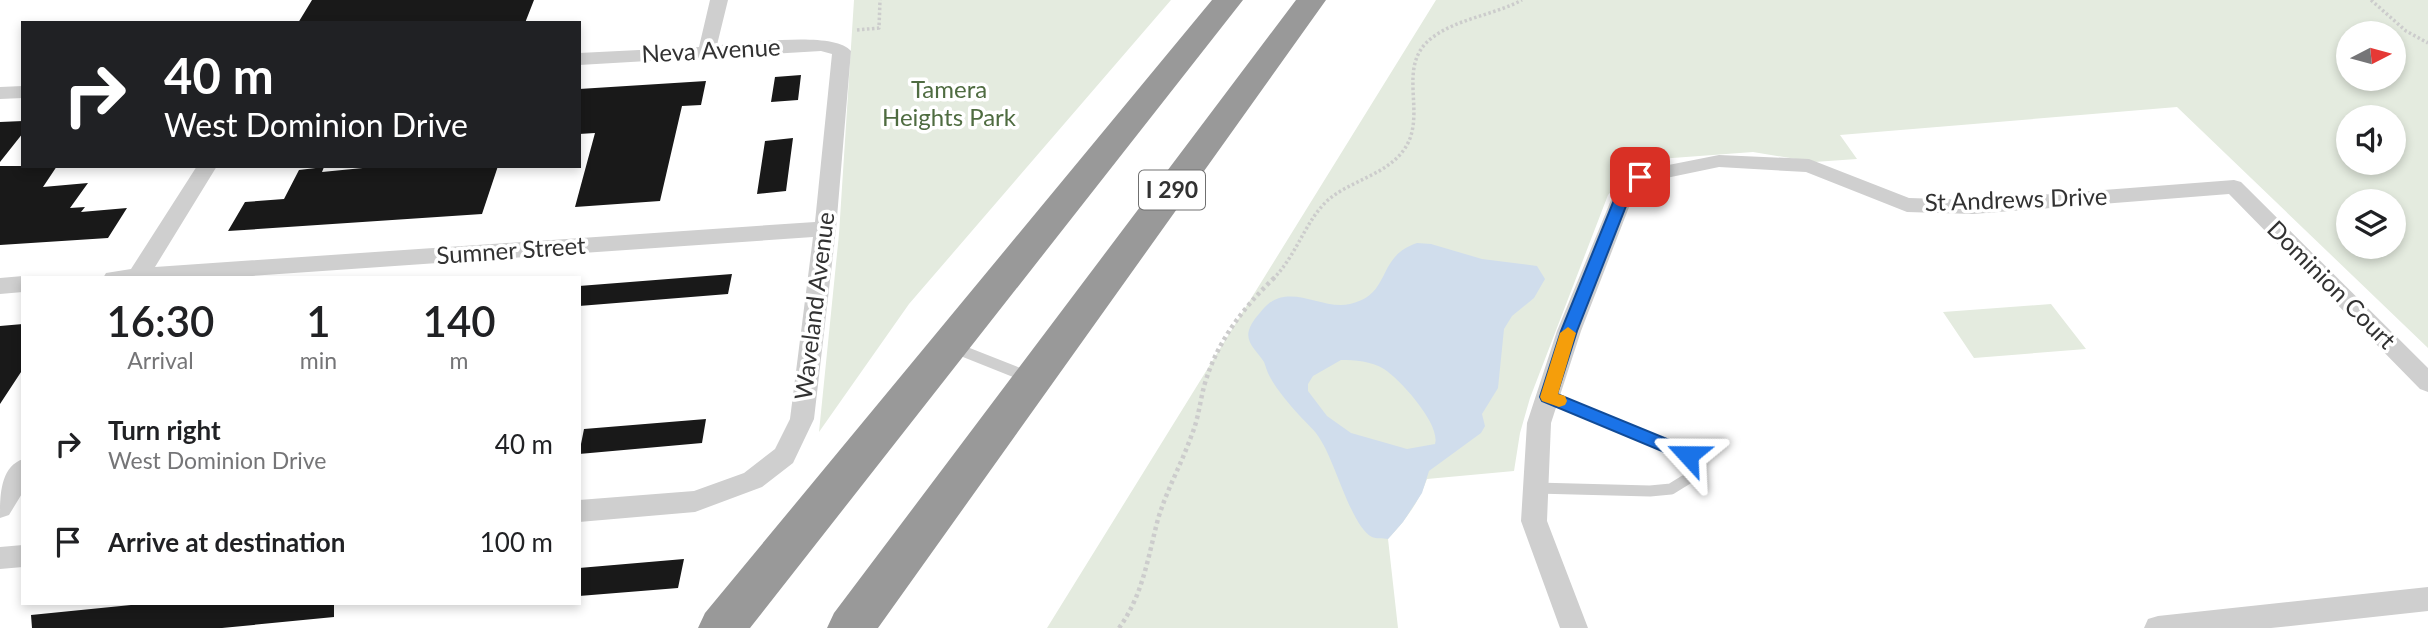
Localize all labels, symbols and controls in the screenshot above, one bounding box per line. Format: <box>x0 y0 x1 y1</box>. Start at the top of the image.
north arrow <box>2336 21 2406 91</box>
map controls <box>2336 21 2406 259</box>
street label: Neva Avenue <box>641 31 781 68</box>
text: 40 m <box>164 46 274 104</box>
icon: right <box>49 49 140 140</box>
park label: Tamera Heights Park <box>882 74 1017 131</box>
text: West Dominion Drive <box>164 105 468 144</box>
button: sound <box>2336 105 2406 175</box>
pin <box>1610 147 1670 207</box>
icon: arrive <box>1621 158 1659 196</box>
road number: I 290 <box>1139 170 1205 210</box>
street label: St Andrews Drive <box>1924 181 2108 216</box>
button: layers <box>2336 189 2406 259</box>
street label: Waveland Avenue <box>788 210 839 401</box>
street label: Dominion Court <box>2262 214 2403 354</box>
street label: Sumner Street <box>435 230 587 269</box>
text: 16:30 <box>106 296 214 346</box>
text: 1 <box>306 296 331 346</box>
text: 140 <box>423 296 496 346</box>
text: Arrival <box>127 346 194 374</box>
text: min <box>300 346 337 374</box>
text: m <box>450 346 469 374</box>
text: Turn right <box>108 414 221 446</box>
position arrow <box>1651 418 1725 492</box>
icon: right <box>49 425 87 463</box>
text: 40 m <box>495 428 553 460</box>
text: West Dominion Drive <box>108 446 327 474</box>
icon: arrive <box>49 523 87 561</box>
text: Arrive at destination <box>108 526 345 558</box>
text: 100 m <box>480 526 553 558</box>

